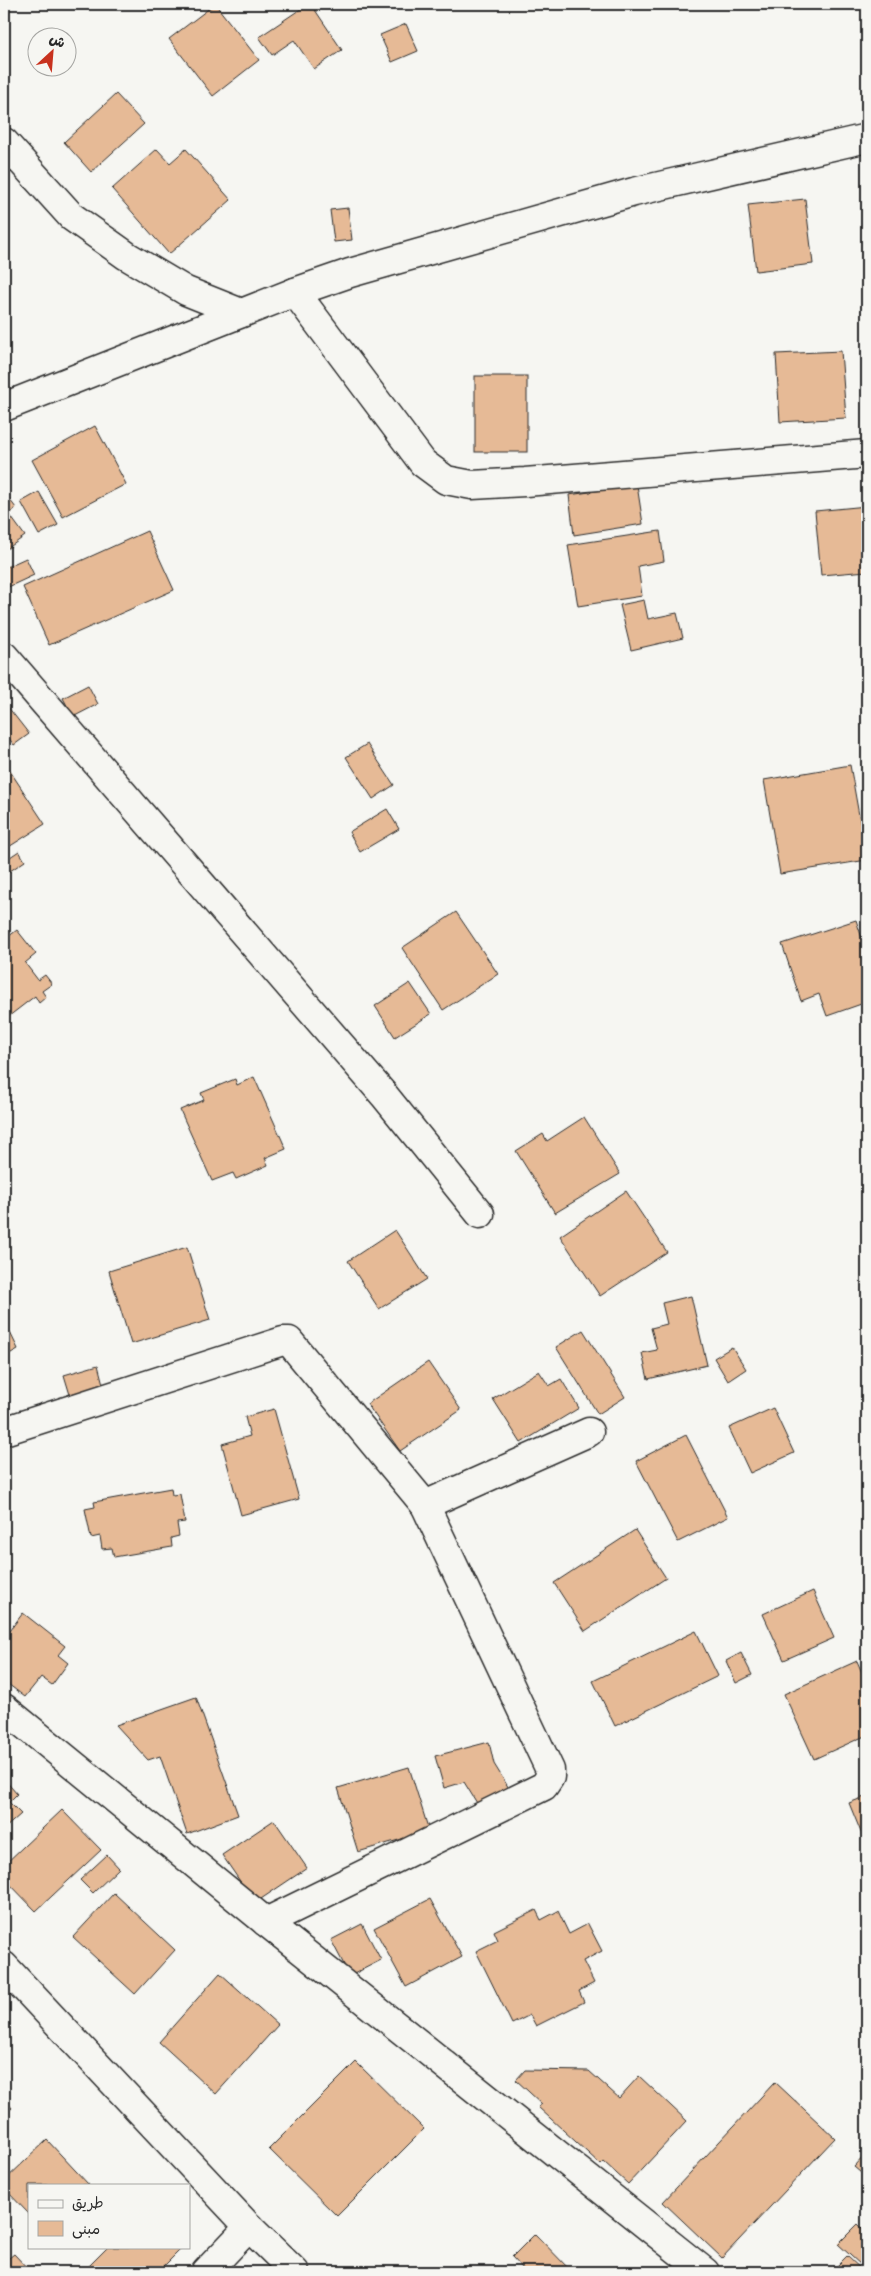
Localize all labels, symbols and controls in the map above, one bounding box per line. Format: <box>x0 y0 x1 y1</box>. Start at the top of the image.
text: ش <box>46 27 69 53</box>
north arrow <box>28 28 78 78</box>
legend <box>28 2184 190 2248</box>
text: طريق <box>72 2190 104 2213</box>
text: مبنى <box>72 2216 100 2239</box>

